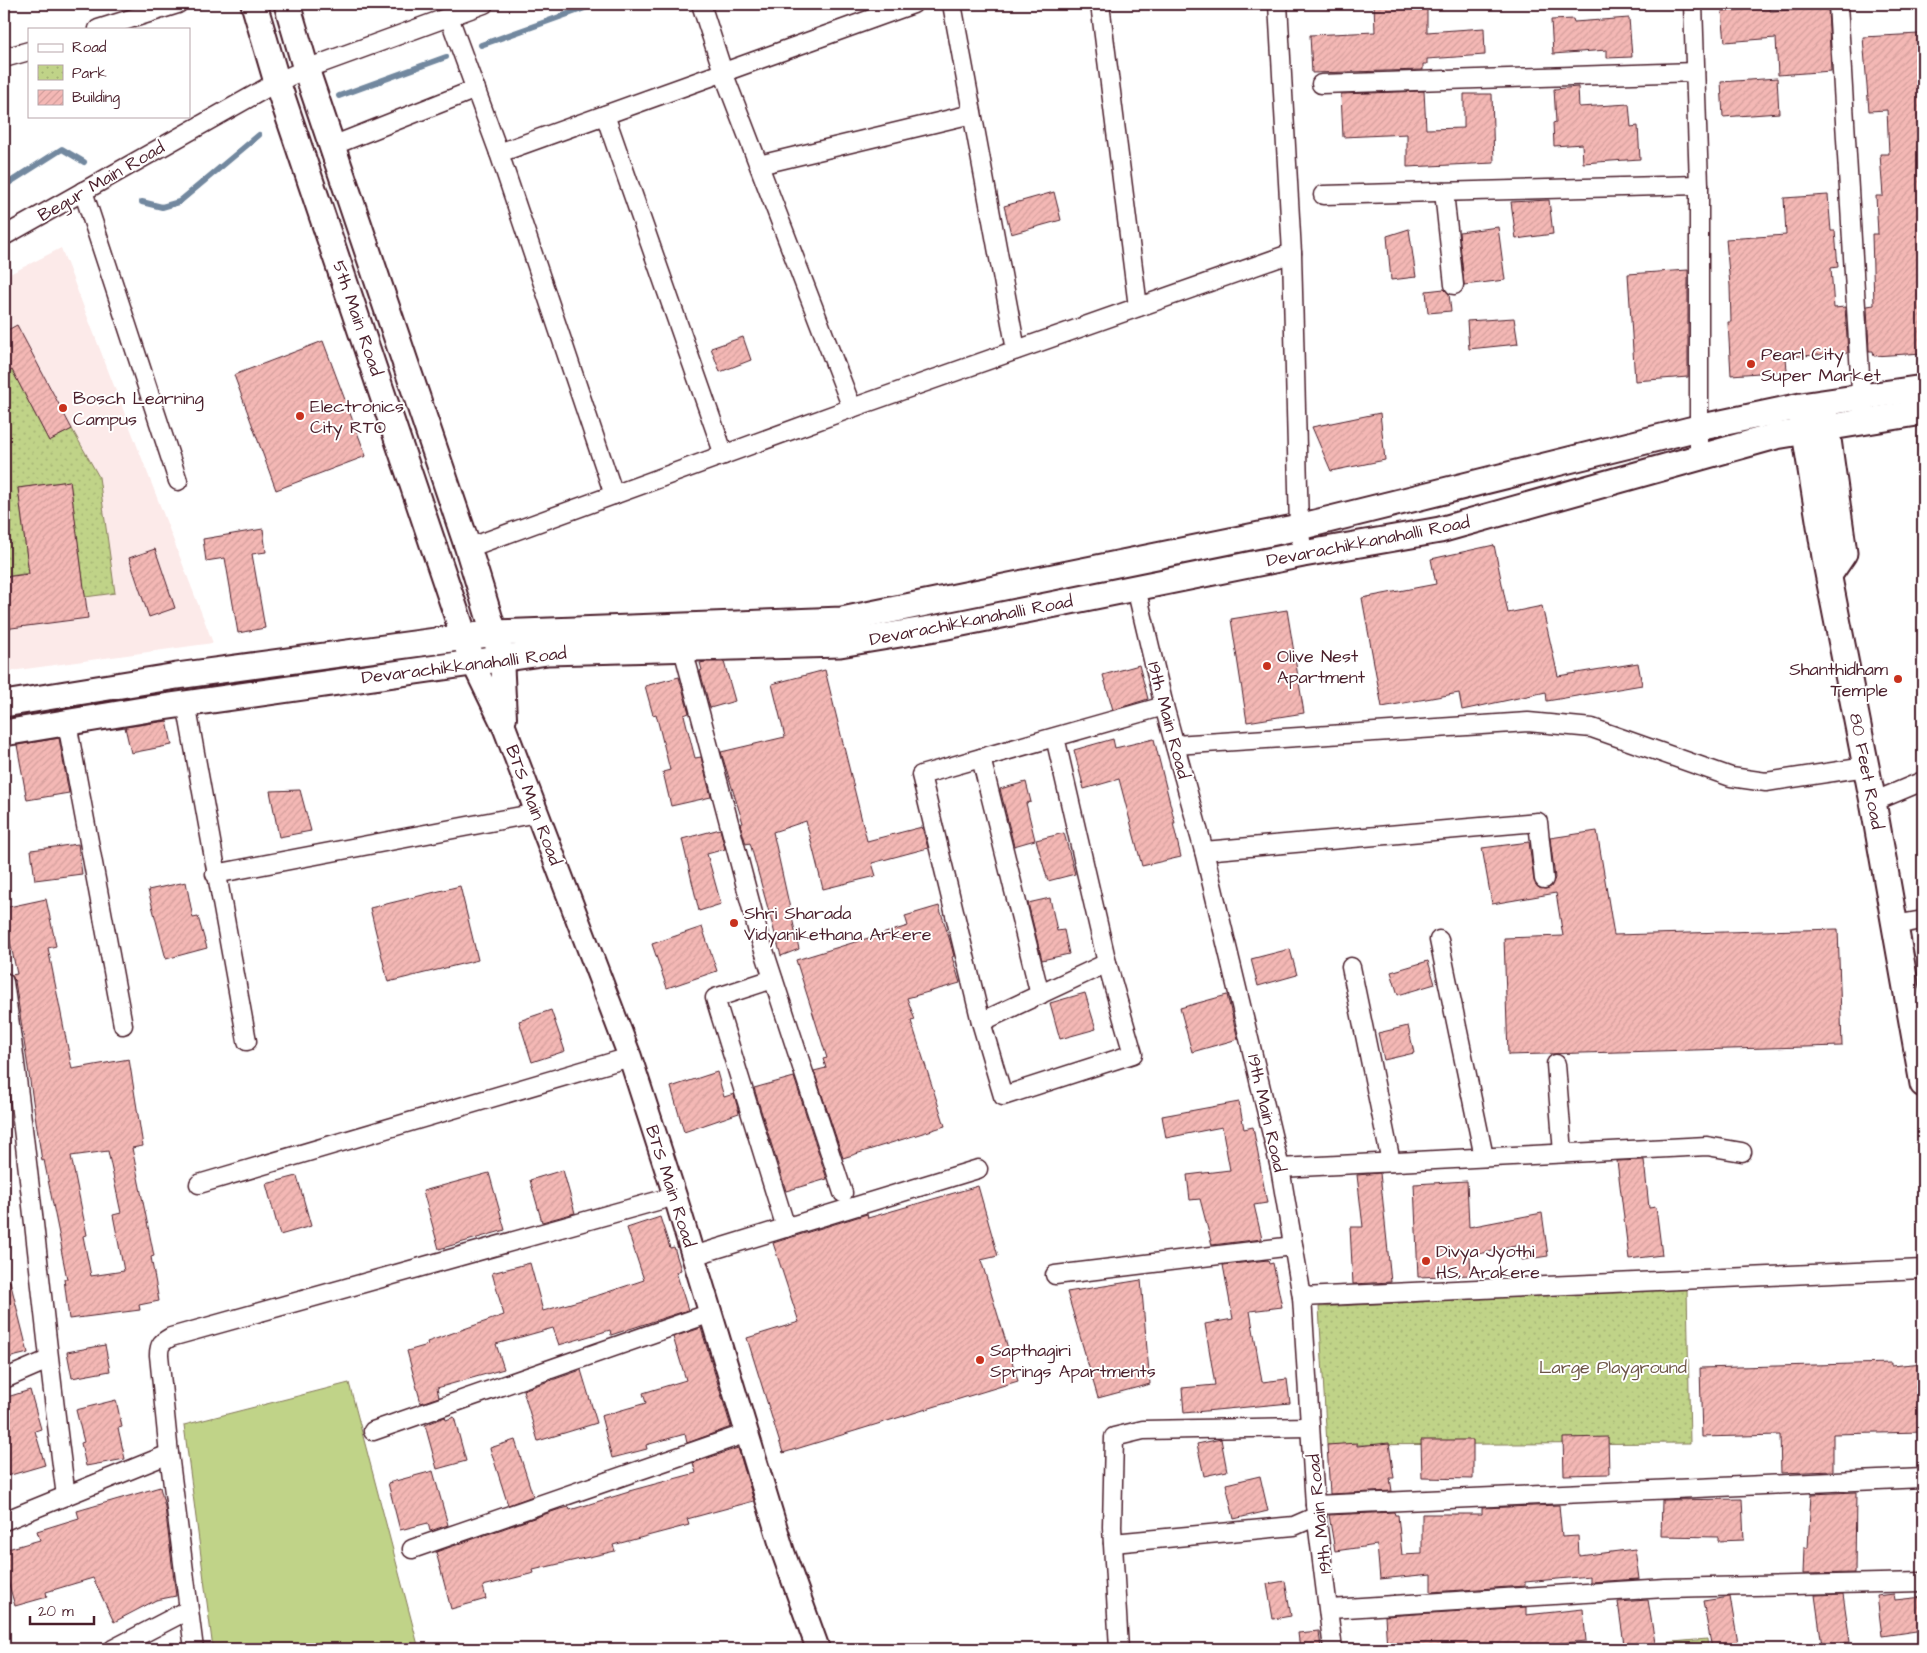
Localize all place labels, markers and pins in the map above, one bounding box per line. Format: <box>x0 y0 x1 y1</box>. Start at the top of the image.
place label: Pearl City Super Market <box>1761 342 1881 388</box>
marker: Pearl City Super Market <box>1745 358 1757 370</box>
place label: Bosch Learning Campus <box>73 386 204 432</box>
place label: Electronics City RTO <box>310 394 404 441</box>
marker: Bosch Learning Campus <box>57 402 69 414</box>
marker: Electronics City RTO <box>294 410 306 422</box>
place label: Olive Nest Apartment <box>1277 644 1366 690</box>
place label: Shanthidham Temple <box>1789 657 1888 703</box>
marker: Olive Nest Apartment <box>1261 660 1273 672</box>
marker: Shanthidham Temple <box>1892 673 1904 685</box>
place label: Shri Sharada Vidyanikethana Arkere <box>744 901 932 948</box>
marker: Shri Sharada Vidyanikethana Arkere <box>728 917 740 929</box>
place label: Divya Jyothi HS, Arakere <box>1436 1239 1540 1285</box>
marker: Divya Jyothi HS, Arakere <box>1420 1255 1432 1267</box>
place label: Sapthagiri Springs Apartments <box>990 1338 1156 1385</box>
marker: Sapthagiri Springs Apartments <box>974 1354 986 1366</box>

